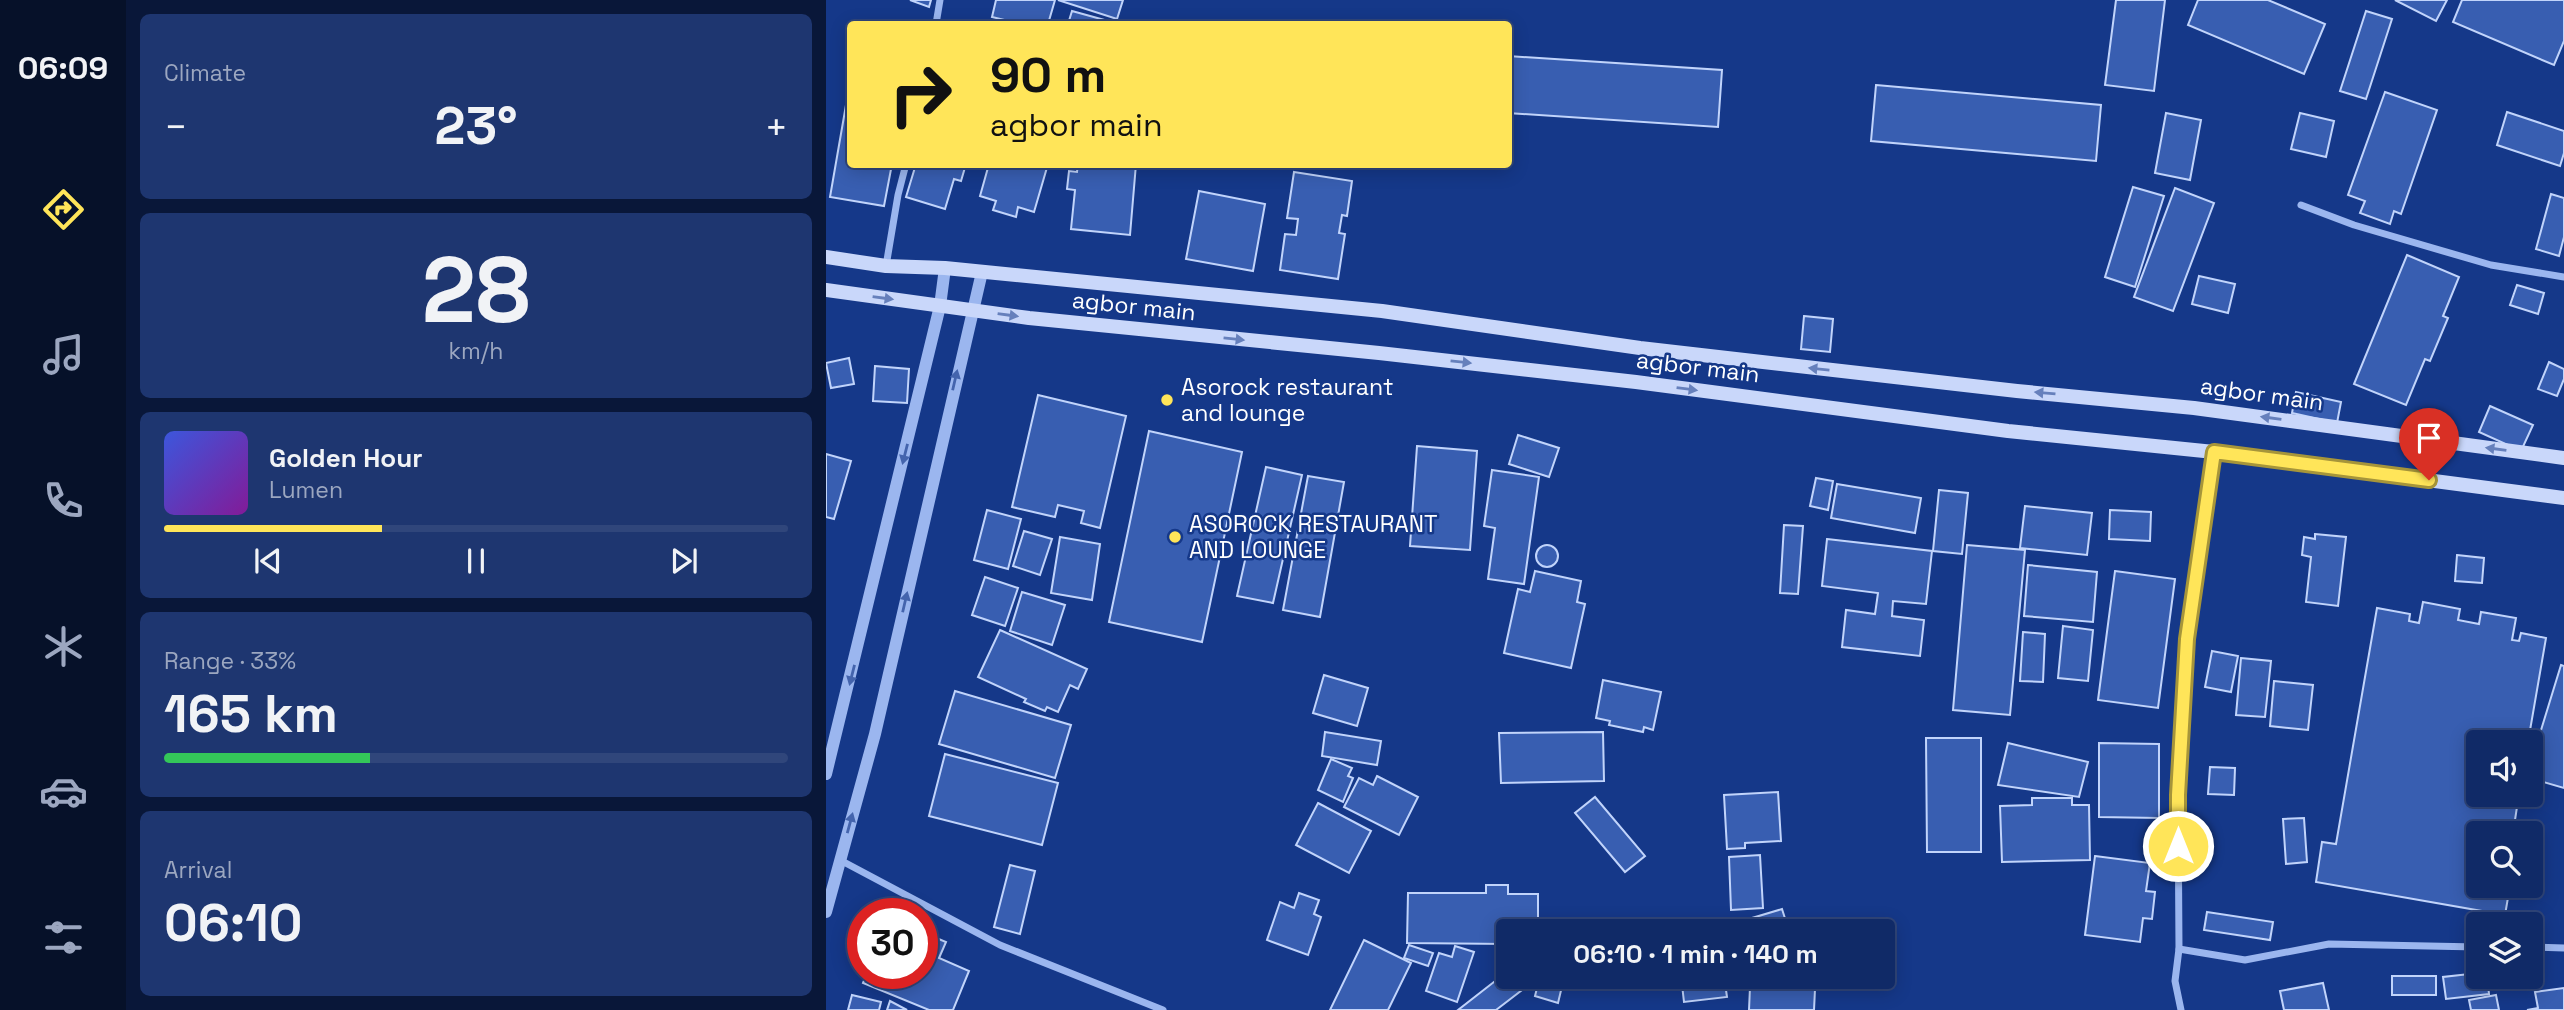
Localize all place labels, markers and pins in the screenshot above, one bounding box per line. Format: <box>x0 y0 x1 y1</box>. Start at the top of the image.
place label: Asorock restaurant and lounge <box>1181 372 1393 428</box>
marker: Asorock restaurant and lounge <box>1159 392 1175 408</box>
pin <box>2399 408 2459 480</box>
place label: ASOROCK RESTAURANT AND LOUNGE <box>1189 509 1437 565</box>
marker: ASOROCK RESTAURANT AND LOUNGE <box>1167 529 1183 545</box>

